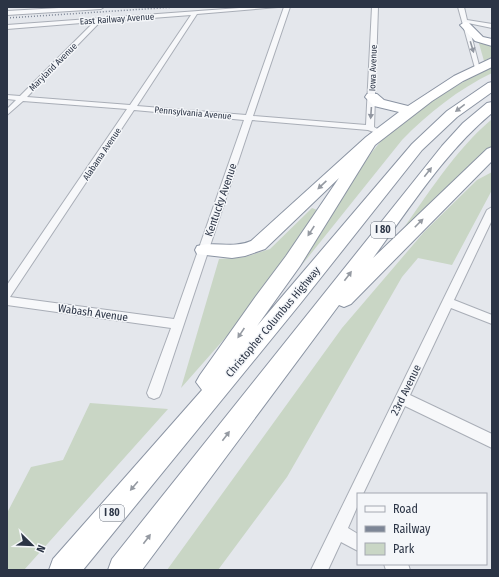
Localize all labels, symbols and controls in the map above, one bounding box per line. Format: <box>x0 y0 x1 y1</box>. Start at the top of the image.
street label: East Railway Avenue <box>80 11 155 27</box>
street label: Maryland Avenue <box>27 41 79 93</box>
one-way arrow <box>469 41 475 53</box>
street label: Iowa Avenue <box>367 44 379 91</box>
one-way arrow <box>454 104 465 112</box>
street label: Pennsylvania Avenue <box>154 105 232 121</box>
one-way arrow <box>367 107 374 119</box>
street label: Alabama Avenue <box>81 125 124 182</box>
street label: Kentucky Avenue <box>202 162 240 238</box>
one-way arrow <box>423 167 432 178</box>
one-way arrow <box>316 181 327 190</box>
one-way arrow <box>414 218 424 228</box>
road number: I 80 <box>371 222 395 238</box>
one-way arrow <box>308 225 315 237</box>
street label: Christopher Columbus Highway <box>223 264 323 380</box>
one-way arrow <box>344 270 353 281</box>
street label: Wabash Avenue <box>57 302 129 324</box>
one-way arrow <box>237 328 245 338</box>
street label: 23rd Avenue <box>388 362 424 418</box>
one-way arrow <box>222 430 230 441</box>
one-way arrow <box>130 481 139 492</box>
legend <box>357 493 487 565</box>
text: Road <box>393 502 418 516</box>
road number: I 80 <box>100 505 124 521</box>
text: Railway <box>393 522 431 536</box>
north arrow <box>12 525 52 565</box>
one-way arrow <box>143 534 151 544</box>
text: Park <box>393 542 415 556</box>
text: N <box>33 543 48 554</box>

